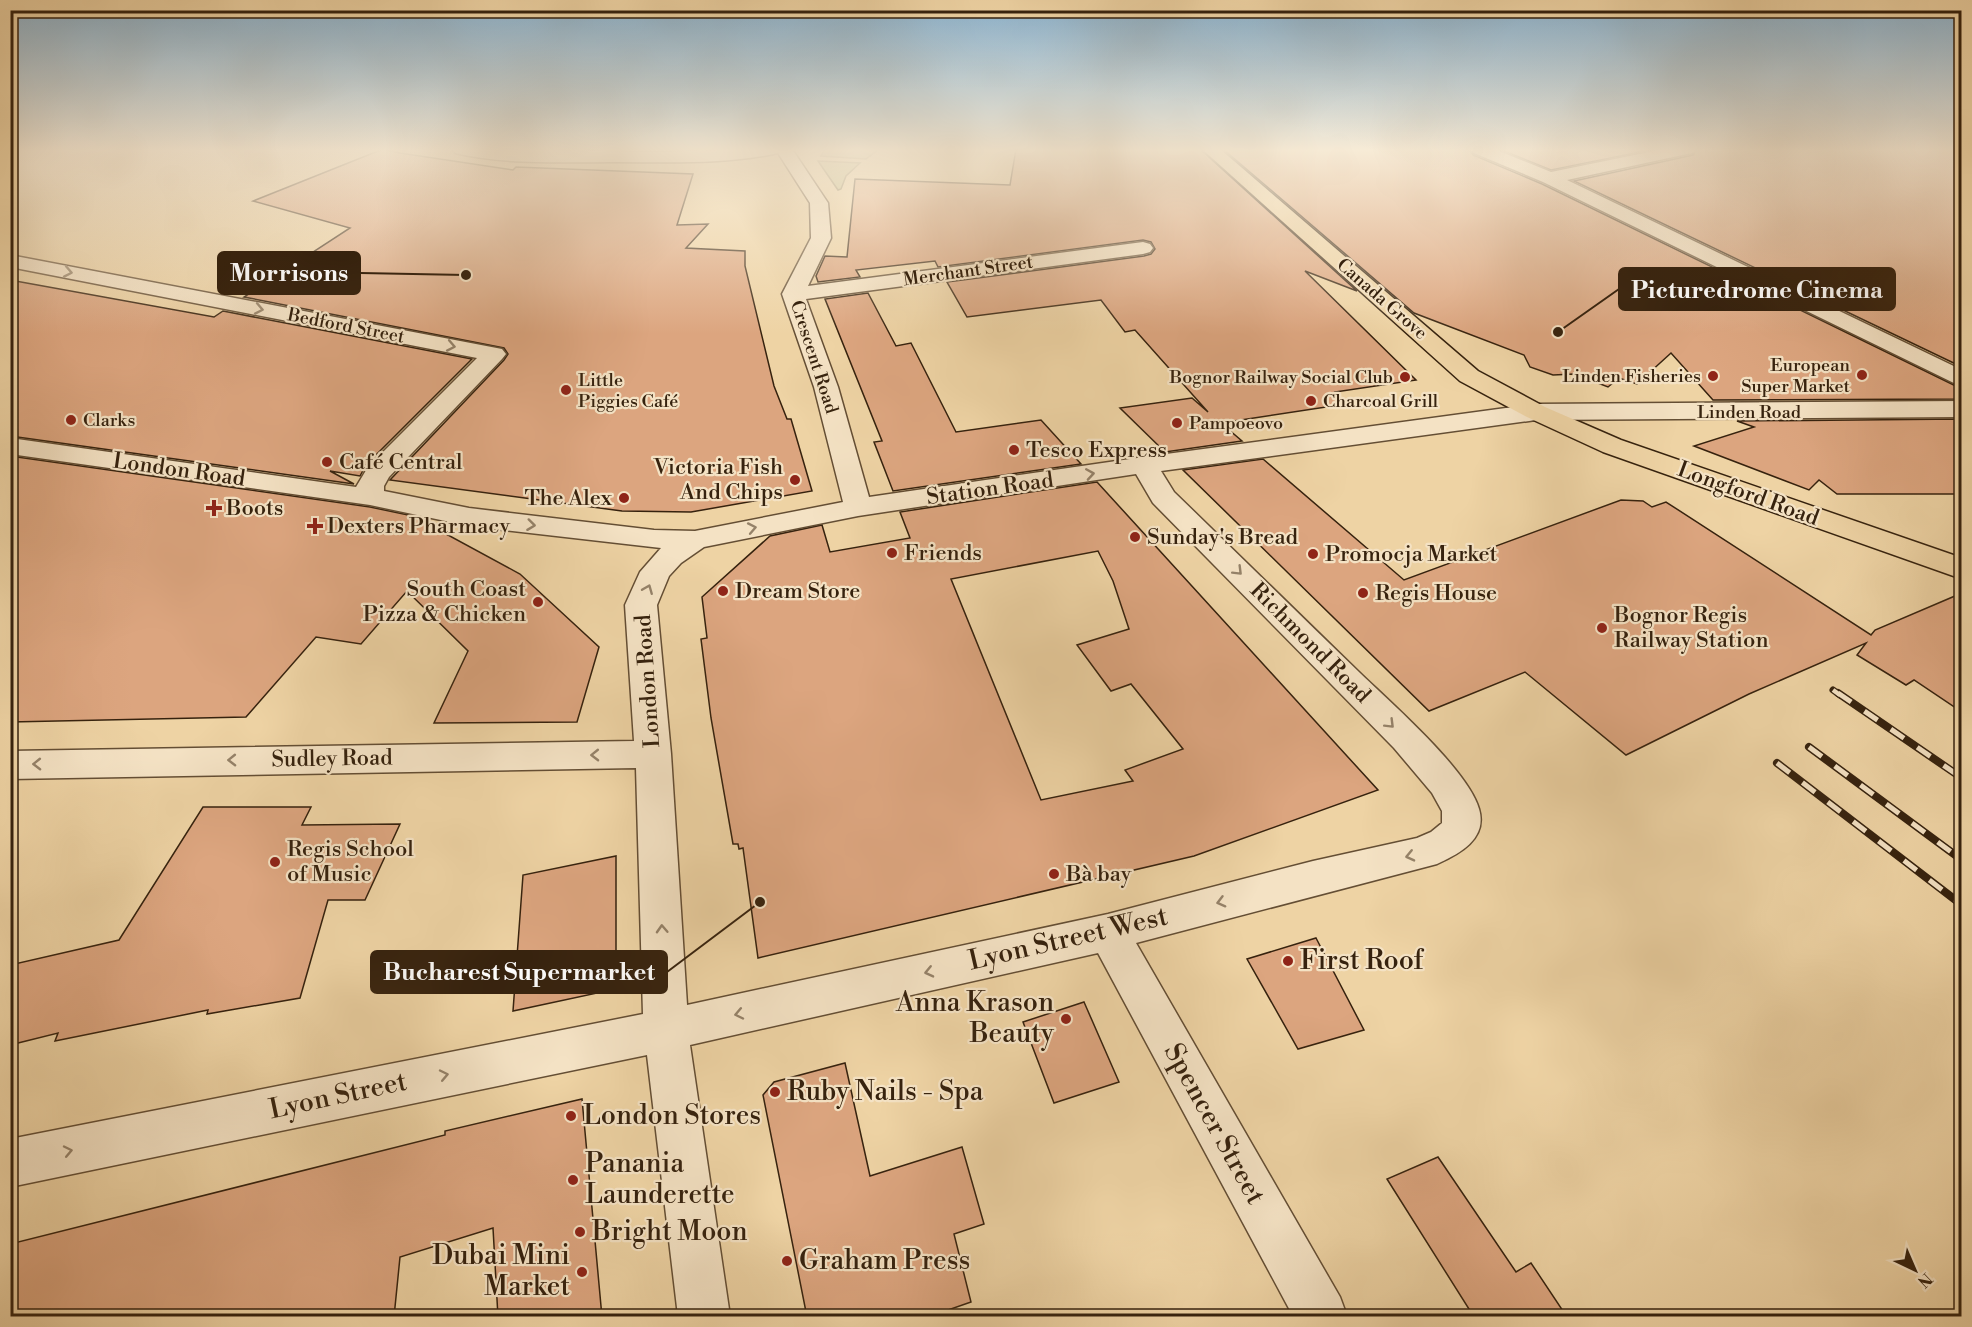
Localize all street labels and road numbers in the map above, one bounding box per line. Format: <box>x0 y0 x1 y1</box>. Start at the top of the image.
street label: Merchant Street <box>902 250 1035 292</box>
street label: Canada Grove <box>1332 253 1432 345</box>
street label: Crescent Road <box>785 297 843 417</box>
street label: Bedford Street <box>285 303 407 349</box>
street label: Linden Road <box>1697 401 1802 424</box>
street label: London Road <box>111 447 248 493</box>
street label: Longford Road <box>1674 456 1823 532</box>
street label: Station Road <box>925 467 1056 511</box>
street label: Richmond Road <box>1244 577 1376 709</box>
street label: London Road <box>630 613 666 749</box>
street label: Sudley Road <box>271 744 393 774</box>
street label: Lyon Street West <box>965 899 1171 978</box>
street label: Spencer Street <box>1156 1038 1272 1211</box>
street label: Lyon Street <box>266 1065 410 1127</box>

